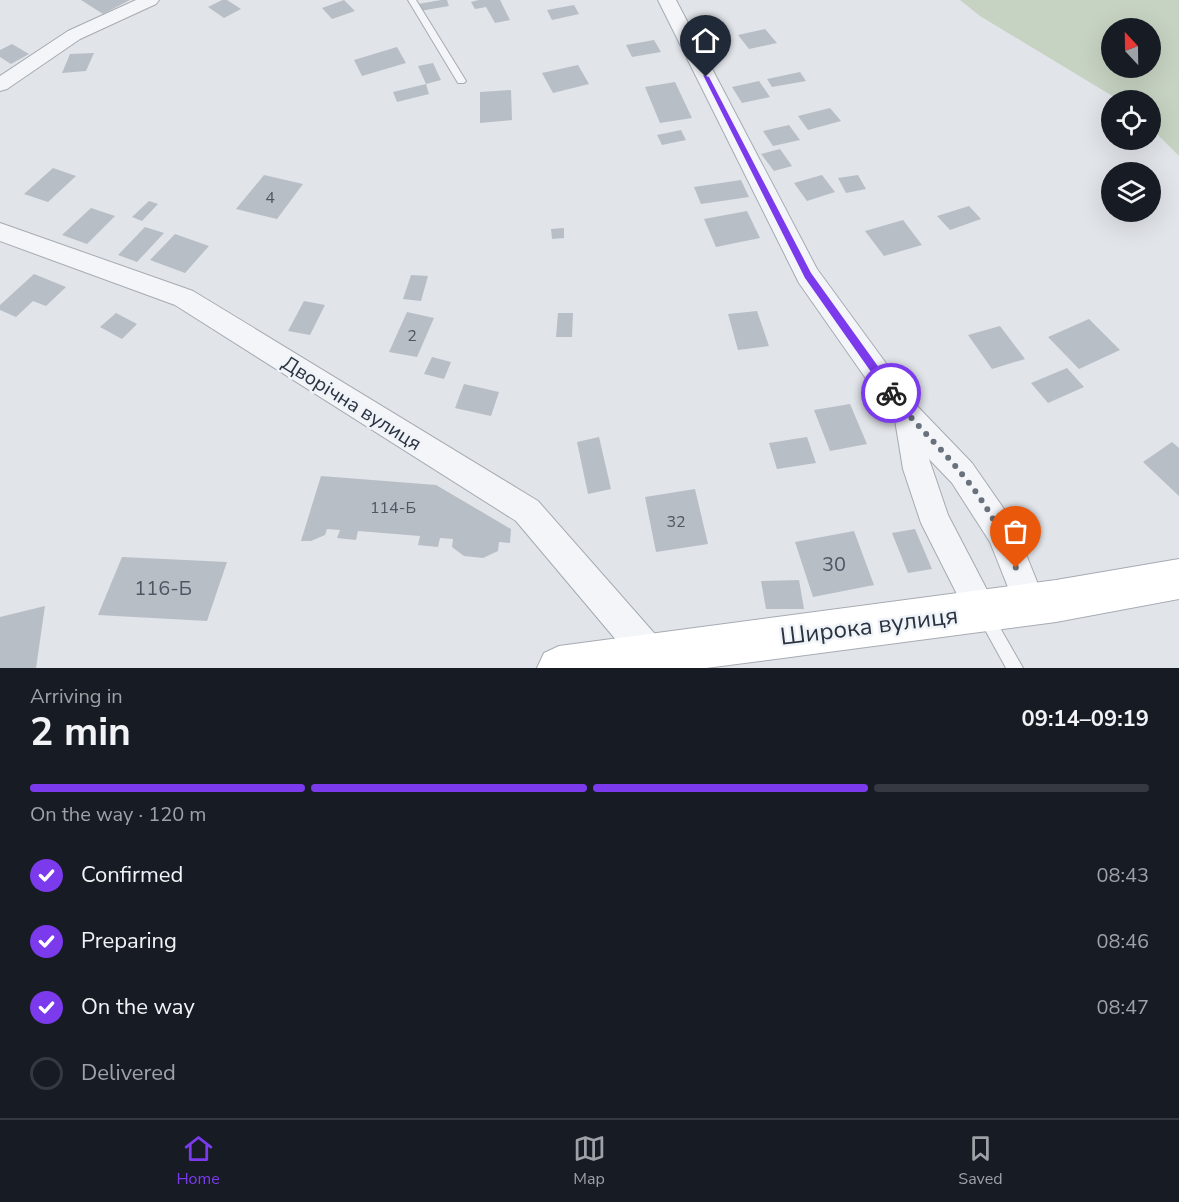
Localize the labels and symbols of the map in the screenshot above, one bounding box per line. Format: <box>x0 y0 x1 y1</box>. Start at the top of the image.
pin <box>680 15 731 77</box>
north arrow <box>1101 18 1161 78</box>
house number: 4 <box>265 187 275 209</box>
house number: 2 <box>407 325 417 347</box>
street label: Дворічна вулиця <box>277 350 427 457</box>
courier <box>861 363 921 423</box>
house number: 114-Б <box>370 497 416 519</box>
pin <box>990 506 1041 568</box>
house number: 32 <box>666 511 686 533</box>
house number: 30 <box>822 551 846 578</box>
house number: 116-Б <box>134 575 192 602</box>
street label: Широка вулиця <box>778 599 960 653</box>

